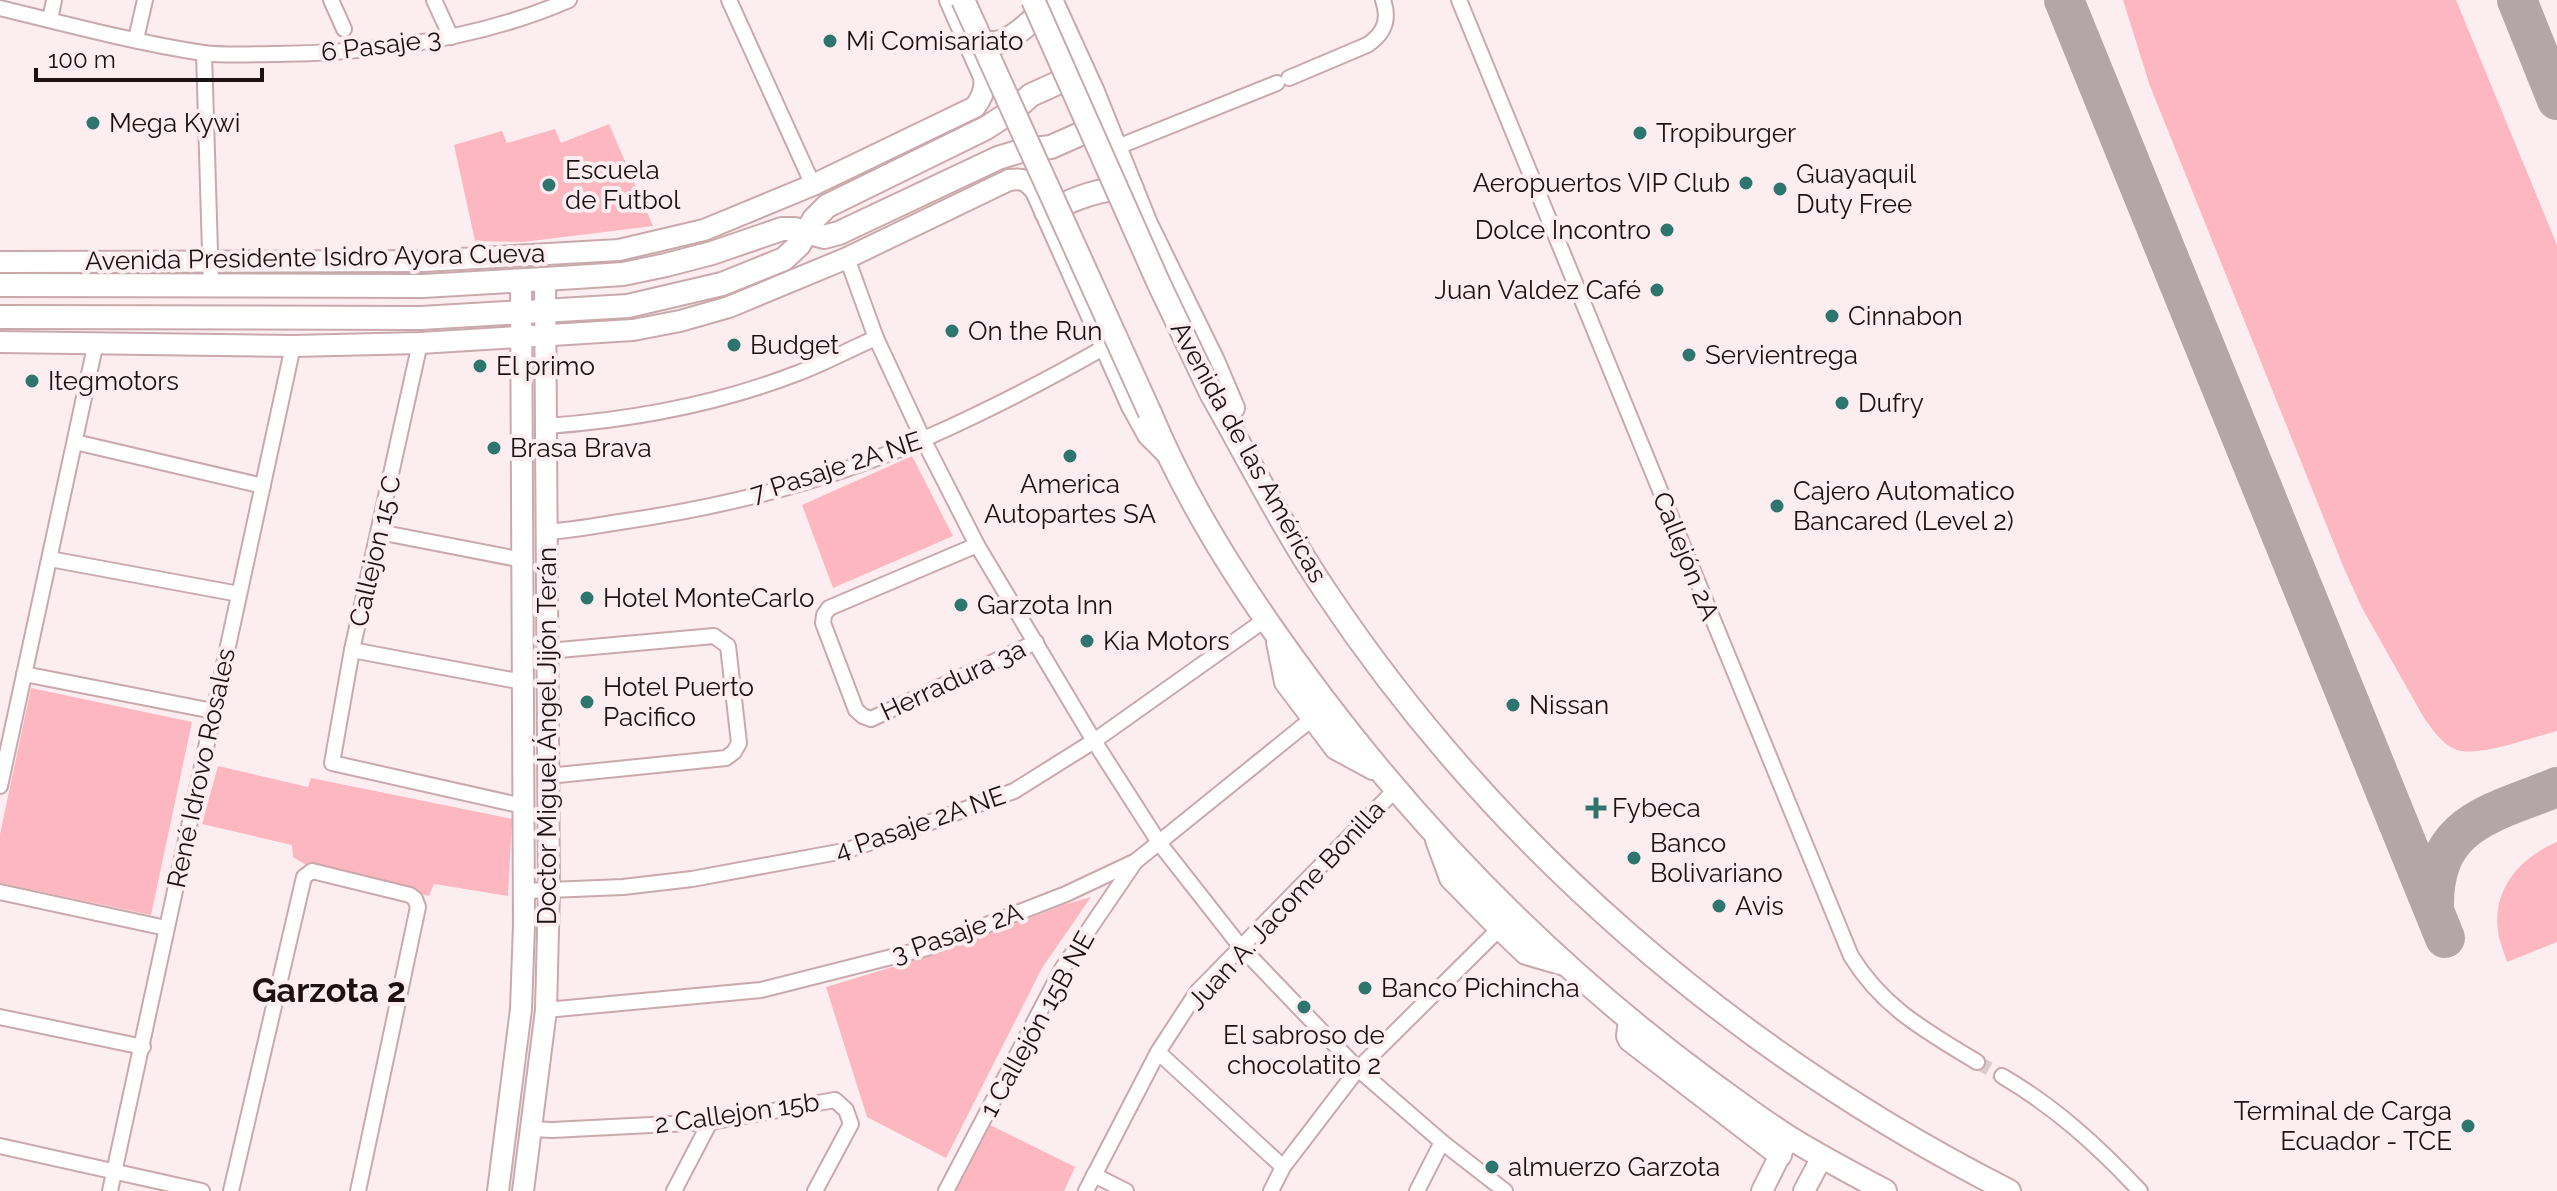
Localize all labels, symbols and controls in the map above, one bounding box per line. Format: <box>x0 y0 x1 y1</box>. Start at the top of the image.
street label: 6 Pasaje 3 <box>319 23 443 67</box>
place label: Mi Comisariato <box>846 26 1024 56</box>
scale bar <box>36 32 262 82</box>
marker: Mi Comisariato <box>821 32 839 50</box>
text: 100 m <box>48 45 116 74</box>
place label: Mega Kywi <box>109 108 240 138</box>
marker: Mega Kywi <box>84 114 102 132</box>
place label: Tropiburger <box>1656 118 1796 148</box>
marker: Tropiburger <box>1631 124 1649 142</box>
place label: Escuela de Futbol <box>565 155 681 215</box>
place label: Guayaquil Duty Free <box>1796 159 1917 219</box>
place label: Aeropuertos VIP Club <box>1473 168 1730 198</box>
marker: Aeropuertos VIP Club <box>1737 174 1755 192</box>
marker: Escuela de Futbol <box>540 176 558 194</box>
marker: Guayaquil Duty Free <box>1771 180 1789 198</box>
place label: Dolce Incontro <box>1475 215 1651 245</box>
marker: Dolce Incontro <box>1658 221 1676 239</box>
street label: Avenida Presidente Isidro Ayora Cueva <box>84 238 546 276</box>
place label: Juan Valdez Café <box>1435 275 1641 305</box>
marker: Juan Valdez Café <box>1648 281 1666 299</box>
place label: Cinnabon <box>1848 301 1963 331</box>
marker: Cinnabon <box>1823 307 1841 325</box>
place label: On the Run <box>968 316 1102 346</box>
street label: Avenida de las Américas <box>1165 316 1333 588</box>
marker: On the Run <box>943 322 961 340</box>
place label: Budget <box>750 330 839 360</box>
marker: Budget <box>725 336 743 354</box>
place label: Servientrega <box>1705 340 1858 370</box>
marker: Servientrega <box>1680 346 1698 364</box>
place label: El primo <box>496 351 595 381</box>
marker: El primo <box>471 357 489 375</box>
place label: Itegmotors <box>48 366 179 396</box>
marker: Itegmotors <box>23 372 41 390</box>
place label: Dufry <box>1858 388 1924 418</box>
marker: Dufry <box>1833 394 1851 412</box>
street label: 7 Pasaje 2A NE <box>747 425 925 509</box>
place label: Brasa Brava <box>510 433 652 463</box>
marker: Brasa Brava <box>485 439 503 457</box>
marker: America Autopartes SA <box>1061 447 1079 465</box>
place label: America Autopartes SA <box>984 469 1156 529</box>
street label: Callejon 15 C <box>343 472 407 630</box>
place label: Cajero Automatico Bancared (Level 2) <box>1793 476 2015 536</box>
street label: Callejón 2A <box>1647 487 1725 625</box>
marker: Cajero Automatico Bancared (Level 2) <box>1768 497 1786 515</box>
street label: Doctor Miguel Ángel Jijón Terán <box>532 547 562 925</box>
place label: Hotel MonteCarlo <box>603 583 814 613</box>
marker: Hotel MonteCarlo <box>578 589 596 607</box>
place label: Garzota Inn <box>977 590 1113 620</box>
marker: Garzota Inn <box>952 596 970 614</box>
place label: Kia Motors <box>1103 626 1230 656</box>
marker: Kia Motors <box>1078 632 1096 650</box>
street label: Herradura 3a <box>876 633 1030 727</box>
street label: René Idrovo Rosales <box>161 645 241 891</box>
place label: Hotel Puerto Pacifico <box>603 672 754 732</box>
place label: Nissan <box>1529 690 1609 720</box>
marker: Hotel Puerto Pacifico <box>578 693 596 711</box>
marker: Nissan <box>1504 696 1522 714</box>
street label: 4 Pasaje 2A NE <box>831 780 1009 866</box>
place label: Fybeca <box>1612 793 1701 823</box>
street label: Juan A. Jacome Bonilla <box>1181 794 1391 1016</box>
marker: Fybeca <box>1587 799 1605 817</box>
place label: Banco Bolivariano <box>1650 828 1783 888</box>
marker: Banco Bolivariano <box>1625 849 1643 867</box>
place label: Avis <box>1735 891 1784 921</box>
street label: 3 Pasaje 2A <box>888 896 1027 969</box>
marker: Avis <box>1710 897 1728 915</box>
street label: 1 Callejón 15B NE <box>974 926 1100 1122</box>
district label: Garzota 2 <box>252 970 406 1010</box>
place label: Banco Pichincha <box>1381 973 1580 1003</box>
marker: Banco Pichincha <box>1356 979 1374 997</box>
marker: El sabroso de chocolatito 2 <box>1295 998 1313 1016</box>
place label: El sabroso de chocolatito 2 <box>1223 1020 1385 1080</box>
street label: 2 Callejon 15b <box>653 1087 821 1139</box>
place label: Terminal de Carga Ecuador - TCE <box>2234 1096 2452 1156</box>
marker: Terminal de Carga Ecuador - TCE <box>2459 1117 2477 1135</box>
place label: almuerzo Garzota <box>1508 1152 1720 1182</box>
marker: almuerzo Garzota <box>1483 1158 1501 1176</box>

